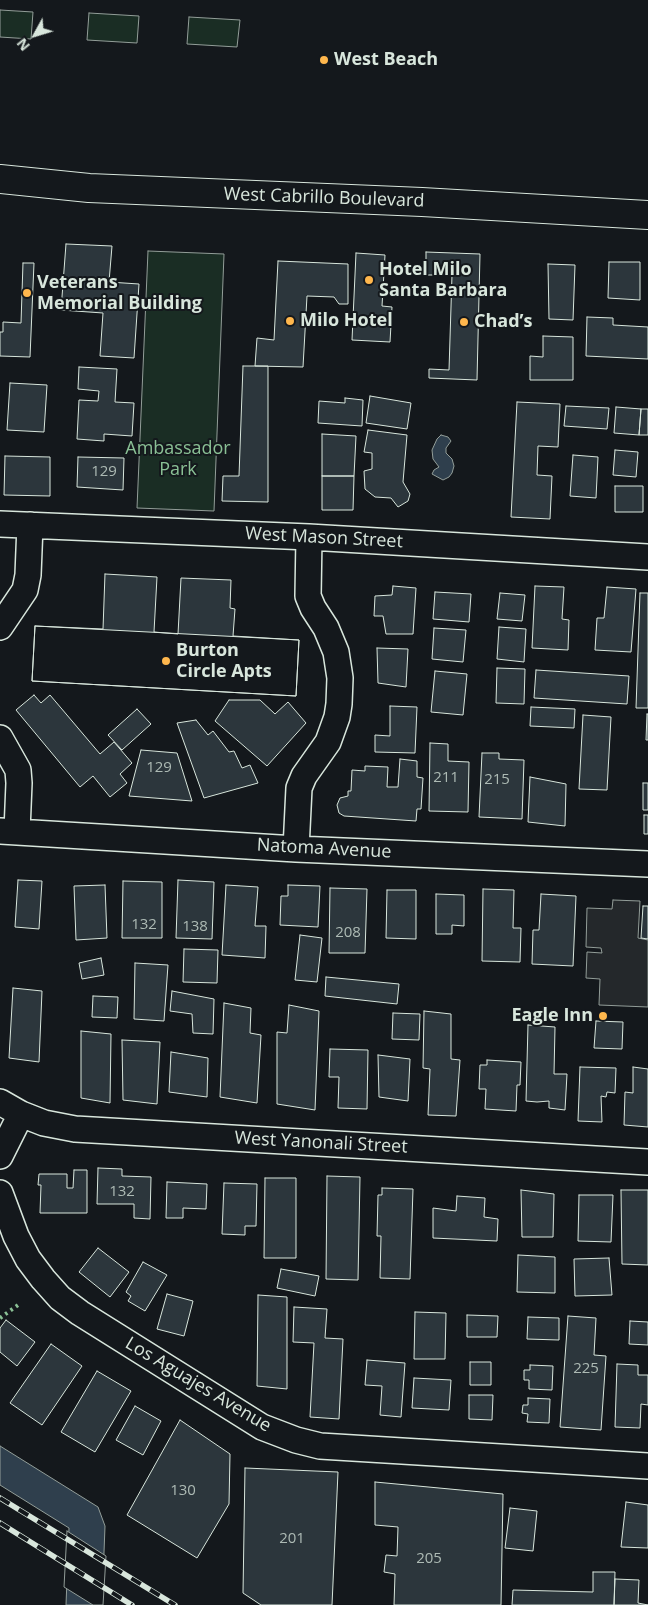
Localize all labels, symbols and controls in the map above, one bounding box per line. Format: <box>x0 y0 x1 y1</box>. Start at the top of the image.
north arrow <box>10 10 60 60</box>
text: N <box>12 34 34 55</box>
place label: West Beach <box>334 49 438 71</box>
marker: West Beach <box>318 54 330 66</box>
street label: West Cabrillo Boulevard <box>223 184 425 212</box>
place label: Hotel Milo Santa Barbara <box>379 259 507 302</box>
place label: Veterans Memorial Building <box>37 272 202 314</box>
marker: Hotel Milo Santa Barbara <box>363 274 375 286</box>
marker: Veterans Memorial Building <box>21 287 33 299</box>
place label: Milo Hotel <box>300 310 393 332</box>
place label: Chad’s <box>474 311 532 333</box>
marker: Milo Hotel <box>284 315 296 327</box>
marker: Chad’s <box>458 316 470 328</box>
park label: Ambassador Park <box>125 438 231 480</box>
house number: 129 <box>91 463 117 481</box>
street label: West Mason Street <box>245 523 403 553</box>
place label: Burton Circle Apts <box>176 640 272 682</box>
marker: Burton Circle Apts <box>160 655 172 667</box>
house number: 129 <box>146 759 172 777</box>
house number: 211 <box>433 769 459 787</box>
house number: 215 <box>484 771 510 789</box>
street label: Natoma Avenue <box>256 835 392 863</box>
house number: 132 <box>131 916 157 934</box>
house number: 138 <box>182 918 208 936</box>
house number: 208 <box>335 924 361 942</box>
place label: Eagle Inn <box>511 1005 593 1027</box>
marker: Eagle Inn <box>597 1010 609 1022</box>
street label: West Yanonali Street <box>234 1128 408 1158</box>
house number: 132 <box>109 1183 135 1201</box>
street label: Los Aguajes Avenue <box>121 1333 275 1437</box>
house number: 225 <box>573 1360 599 1378</box>
house number: 130 <box>170 1482 196 1500</box>
house number: 201 <box>279 1530 305 1548</box>
house number: 205 <box>416 1550 442 1568</box>

